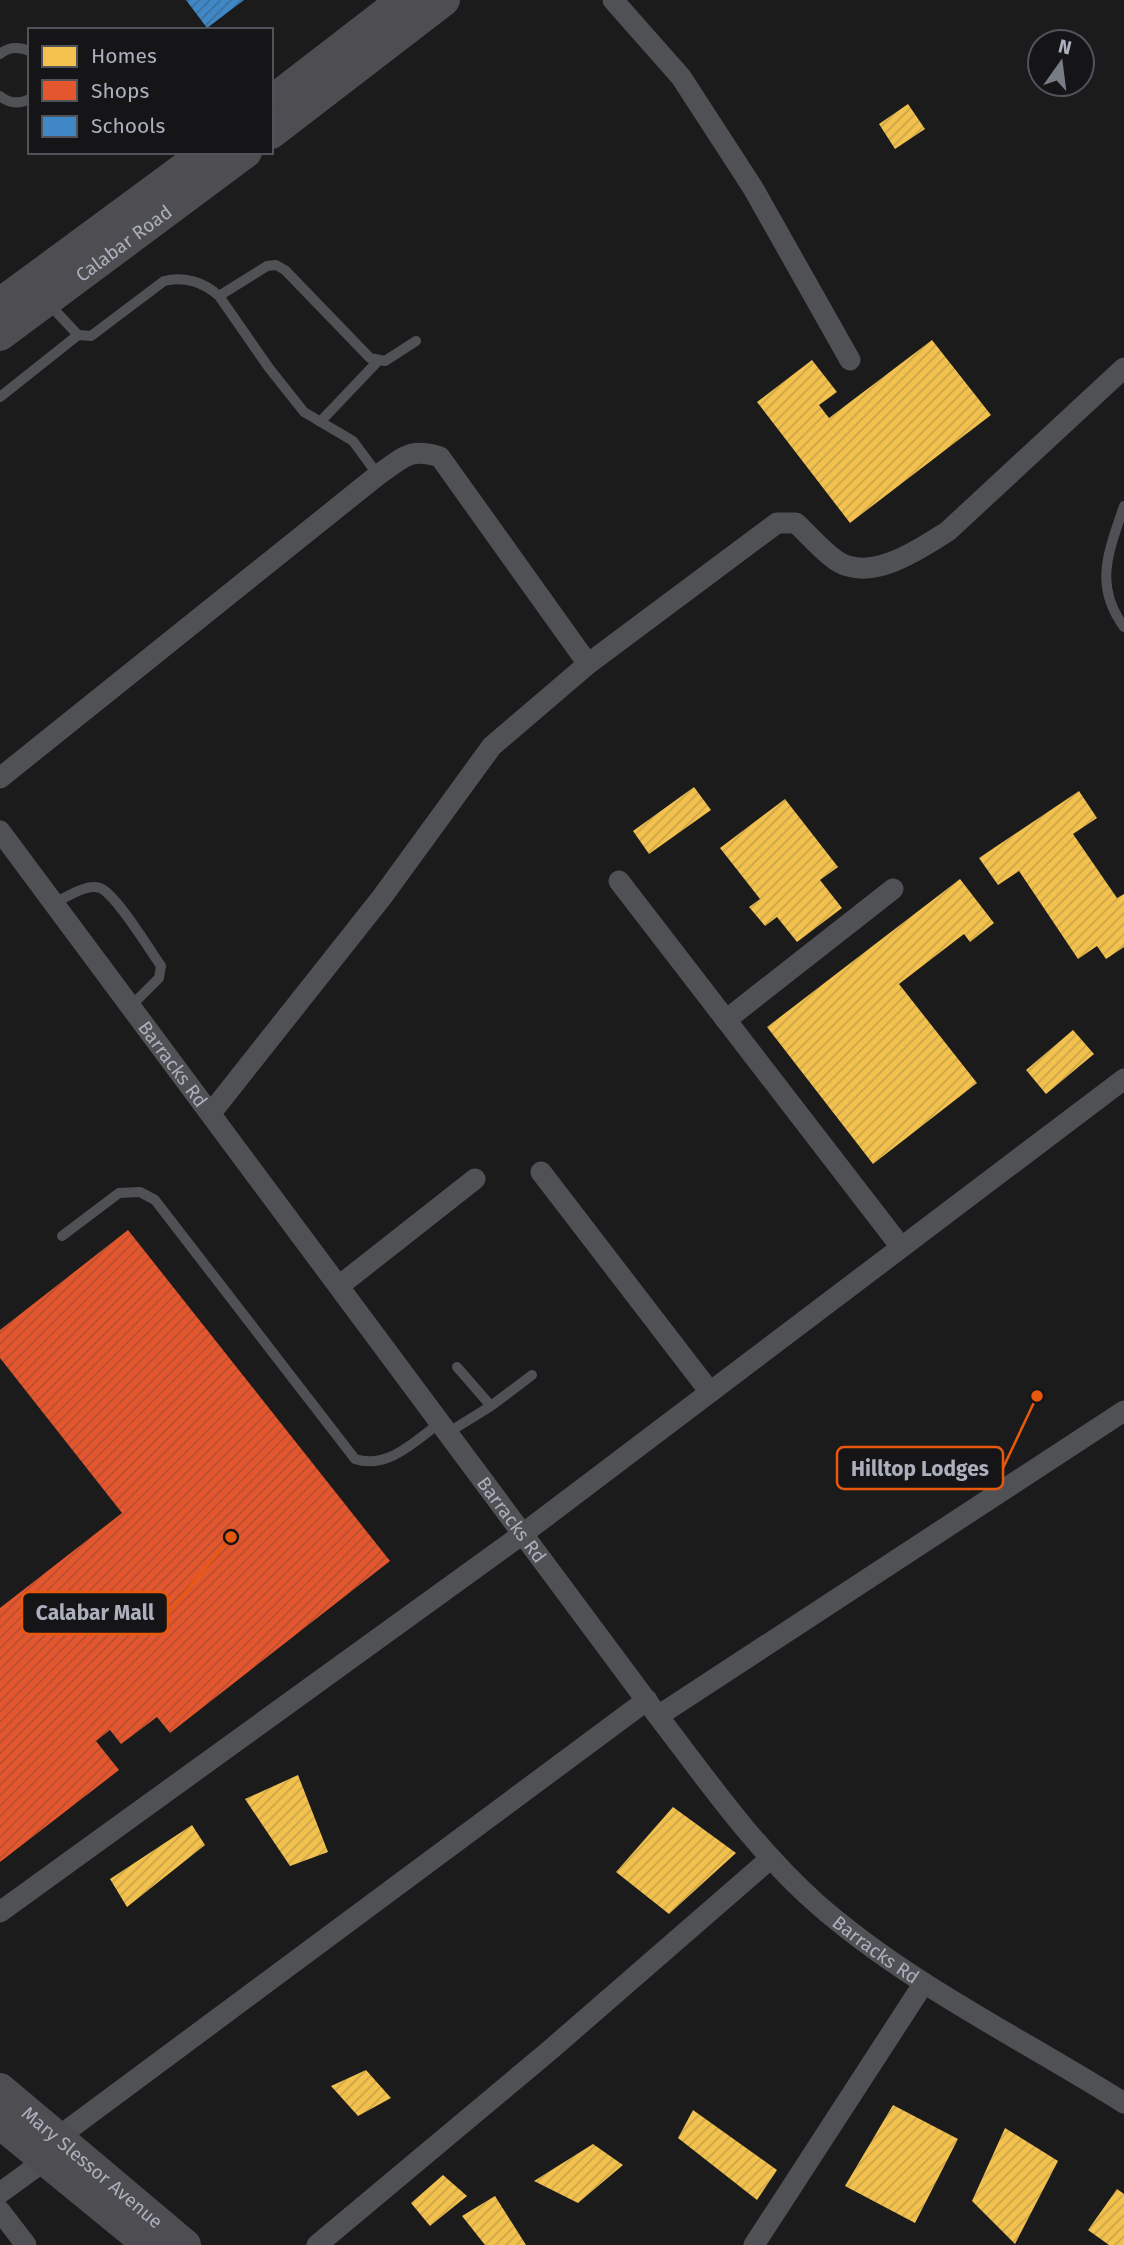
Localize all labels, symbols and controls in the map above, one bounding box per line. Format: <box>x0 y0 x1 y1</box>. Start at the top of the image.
legend <box>28 28 273 154</box>
north arrow <box>1026 28 1096 98</box>
text: N <box>1056 34 1074 60</box>
text: Homes <box>91 43 157 69</box>
text: Shops <box>91 78 149 104</box>
text: Schools <box>91 113 165 139</box>
street label: Calabar Road <box>71 200 177 287</box>
street label: Barracks Rd <box>133 1016 212 1112</box>
callout: Hilltop Lodges <box>837 1447 1003 1489</box>
text: Hilltop Lodges <box>851 1456 989 1482</box>
street label: Barracks Rd <box>472 1472 551 1567</box>
callout: Calabar Mall <box>22 1592 168 1634</box>
text: Calabar Mall <box>36 1600 155 1626</box>
street label: Barracks Rd <box>828 1911 923 1989</box>
street label: Mary Slessor Avenue <box>17 2101 167 2233</box>

